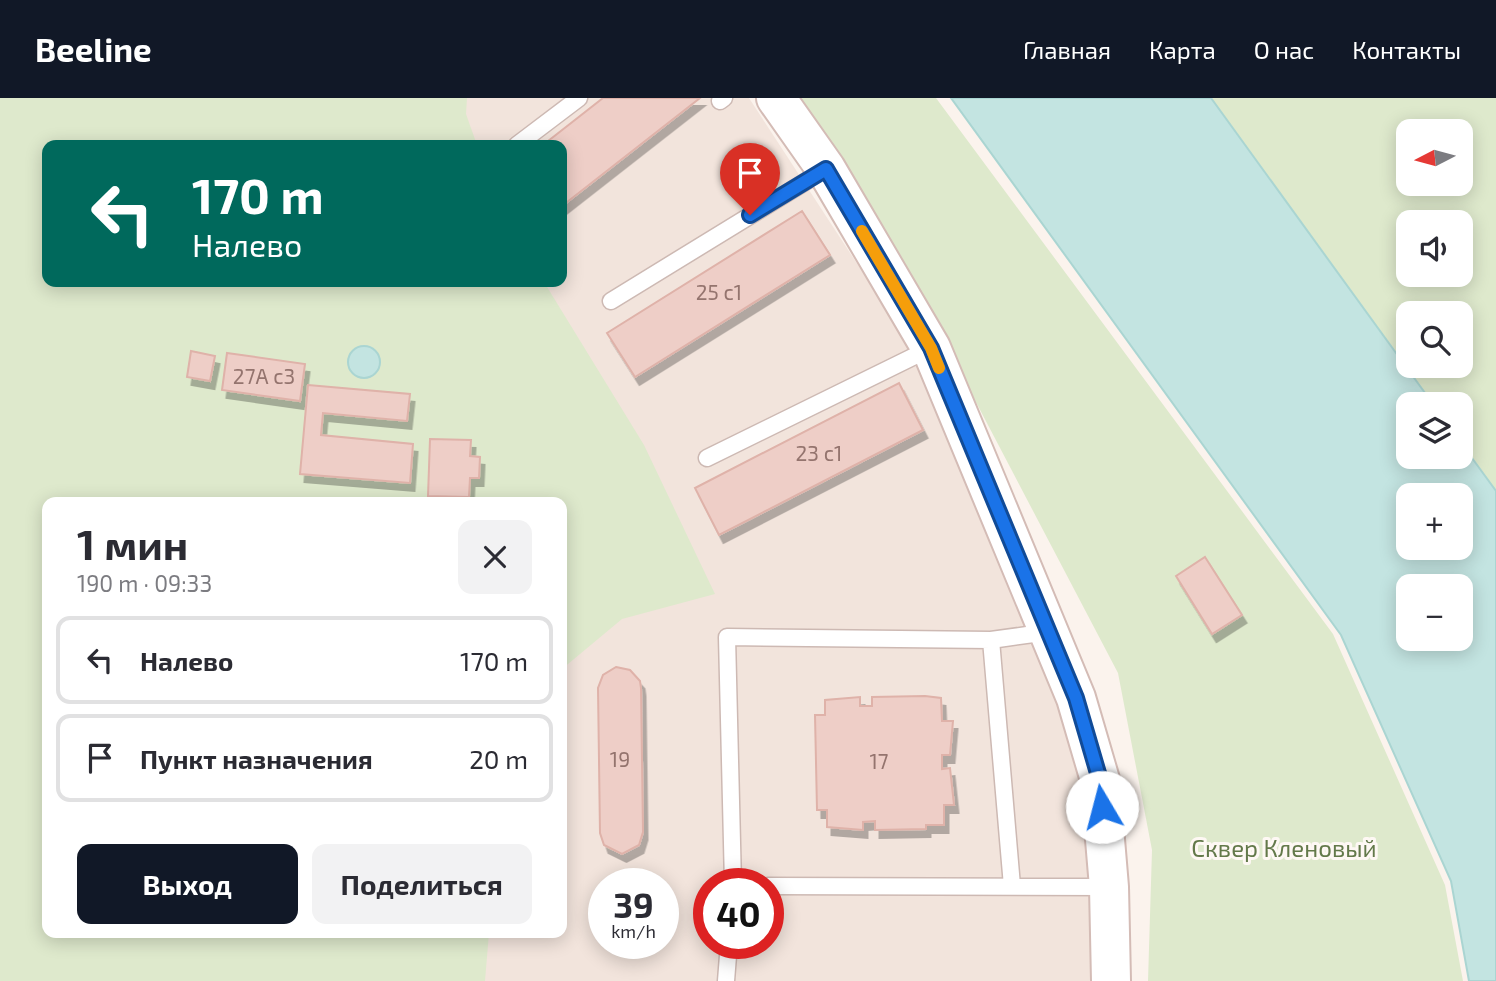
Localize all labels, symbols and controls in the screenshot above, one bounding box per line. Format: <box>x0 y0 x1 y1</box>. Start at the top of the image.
text: Beeline <box>35 29 152 69</box>
text: Главная <box>1023 35 1111 64</box>
text: Карта <box>1149 35 1216 64</box>
text: О нас <box>1254 35 1314 64</box>
text: Контакты <box>1352 35 1461 64</box>
north arrow <box>1396 119 1474 196</box>
map controls <box>1396 119 1473 651</box>
pin <box>720 143 780 215</box>
icon: arrive <box>731 154 769 192</box>
text: 170 m <box>192 165 324 224</box>
icon: left <box>77 168 168 259</box>
button: sound <box>1396 210 1473 287</box>
text: Налево <box>192 225 302 263</box>
house number: 25 с1 <box>696 279 742 304</box>
button: search <box>1396 301 1473 378</box>
house number: 27А с3 <box>233 363 295 388</box>
button: layers <box>1396 392 1473 469</box>
house number: 23 с1 <box>796 440 842 465</box>
button: + <box>1396 483 1473 560</box>
text: 1 мин <box>77 518 188 568</box>
button: close <box>458 520 532 594</box>
text: 190 m · 09:33 <box>77 569 212 597</box>
button: − <box>1396 574 1473 651</box>
icon: left <box>81 641 119 679</box>
text: Налево <box>140 645 233 676</box>
text: 170 m <box>460 645 528 676</box>
icon: arrive <box>81 739 119 777</box>
text: Пункт назначения <box>140 743 373 774</box>
text: 20 m <box>469 743 528 774</box>
house number: 19 <box>610 746 630 771</box>
house number: 17 <box>869 748 889 773</box>
position arrow <box>1065 770 1139 844</box>
park label: Сквер Кленовый <box>1191 833 1377 862</box>
button: Выход <box>77 844 298 924</box>
button: Поделиться <box>312 844 532 924</box>
speed limit sign: 40 <box>693 868 784 959</box>
text: 39 <box>613 883 654 925</box>
text: km/h <box>611 920 656 942</box>

